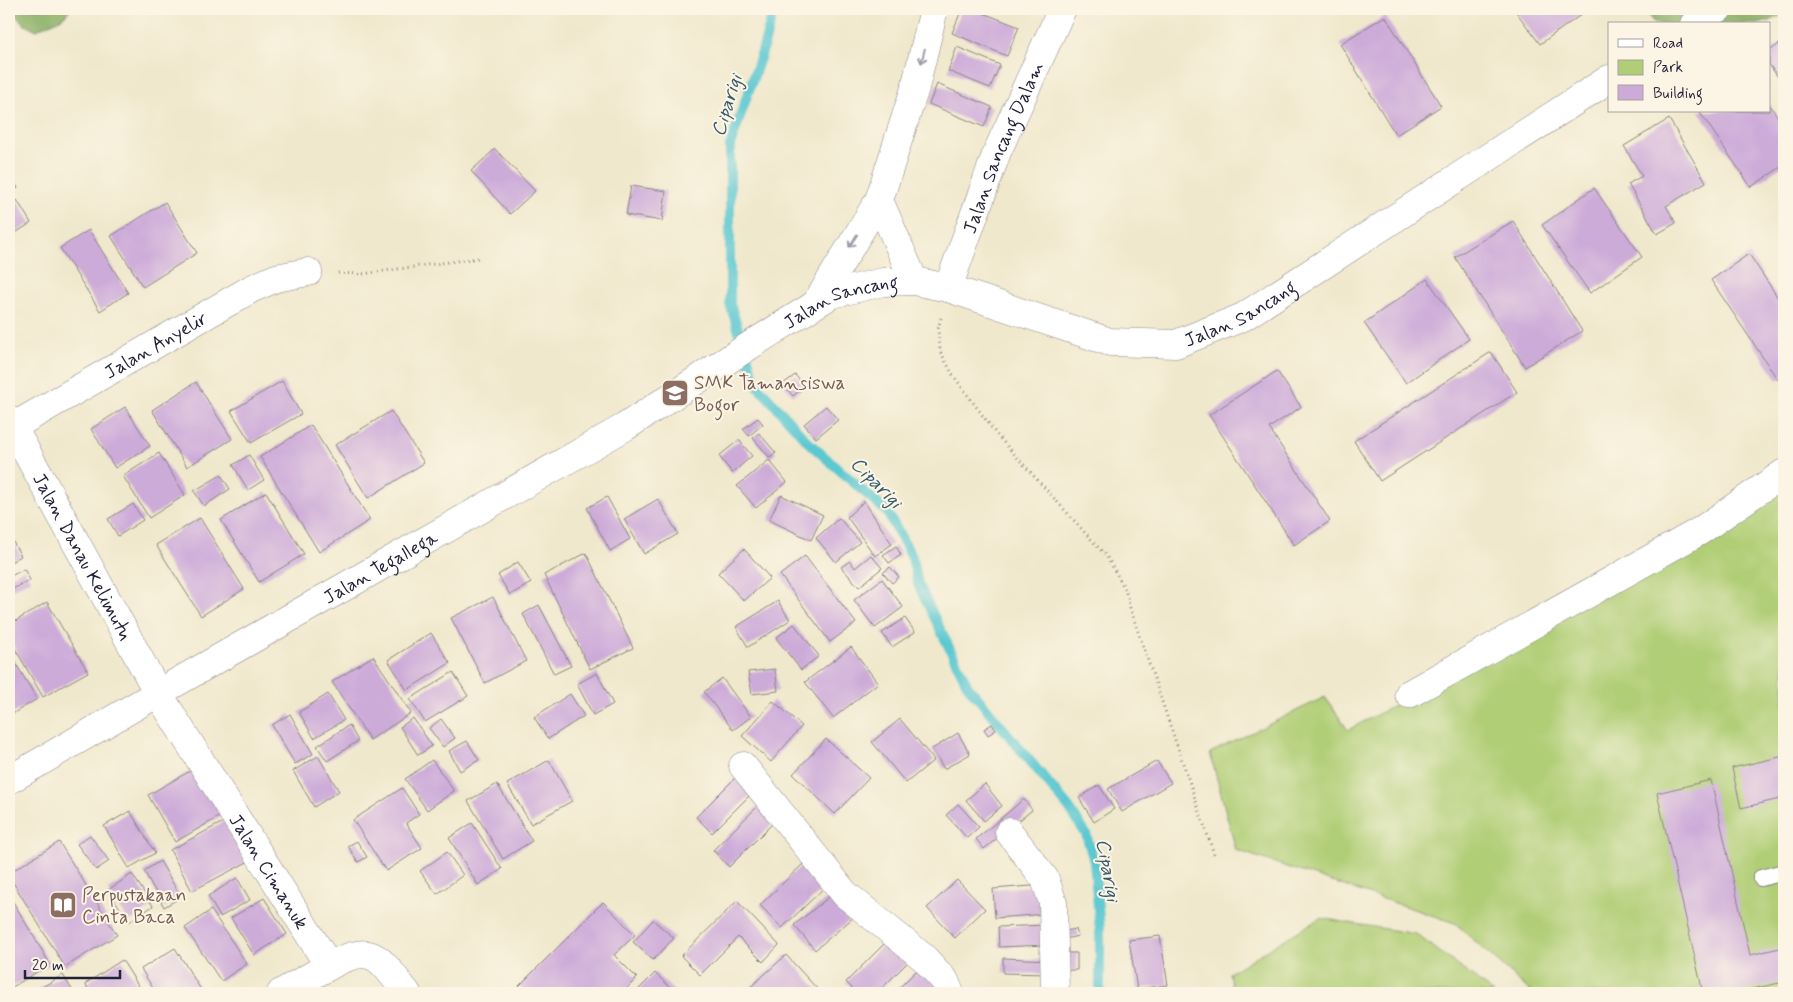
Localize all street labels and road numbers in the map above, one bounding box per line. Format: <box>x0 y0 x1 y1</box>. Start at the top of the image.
street label: Jalan Sancang Dalam <box>958 58 1050 237</box>
street label: Jalan Sancang <box>779 271 899 335</box>
street label: Jalan Sancang <box>1181 275 1303 353</box>
street label: Jalan Anyelir <box>100 306 212 385</box>
street label: Jalan Danau Kelimutu <box>26 469 138 645</box>
street label: Jalan Tegallega <box>319 525 443 610</box>
street label: Jalan Cimanuk <box>223 809 314 935</box>

